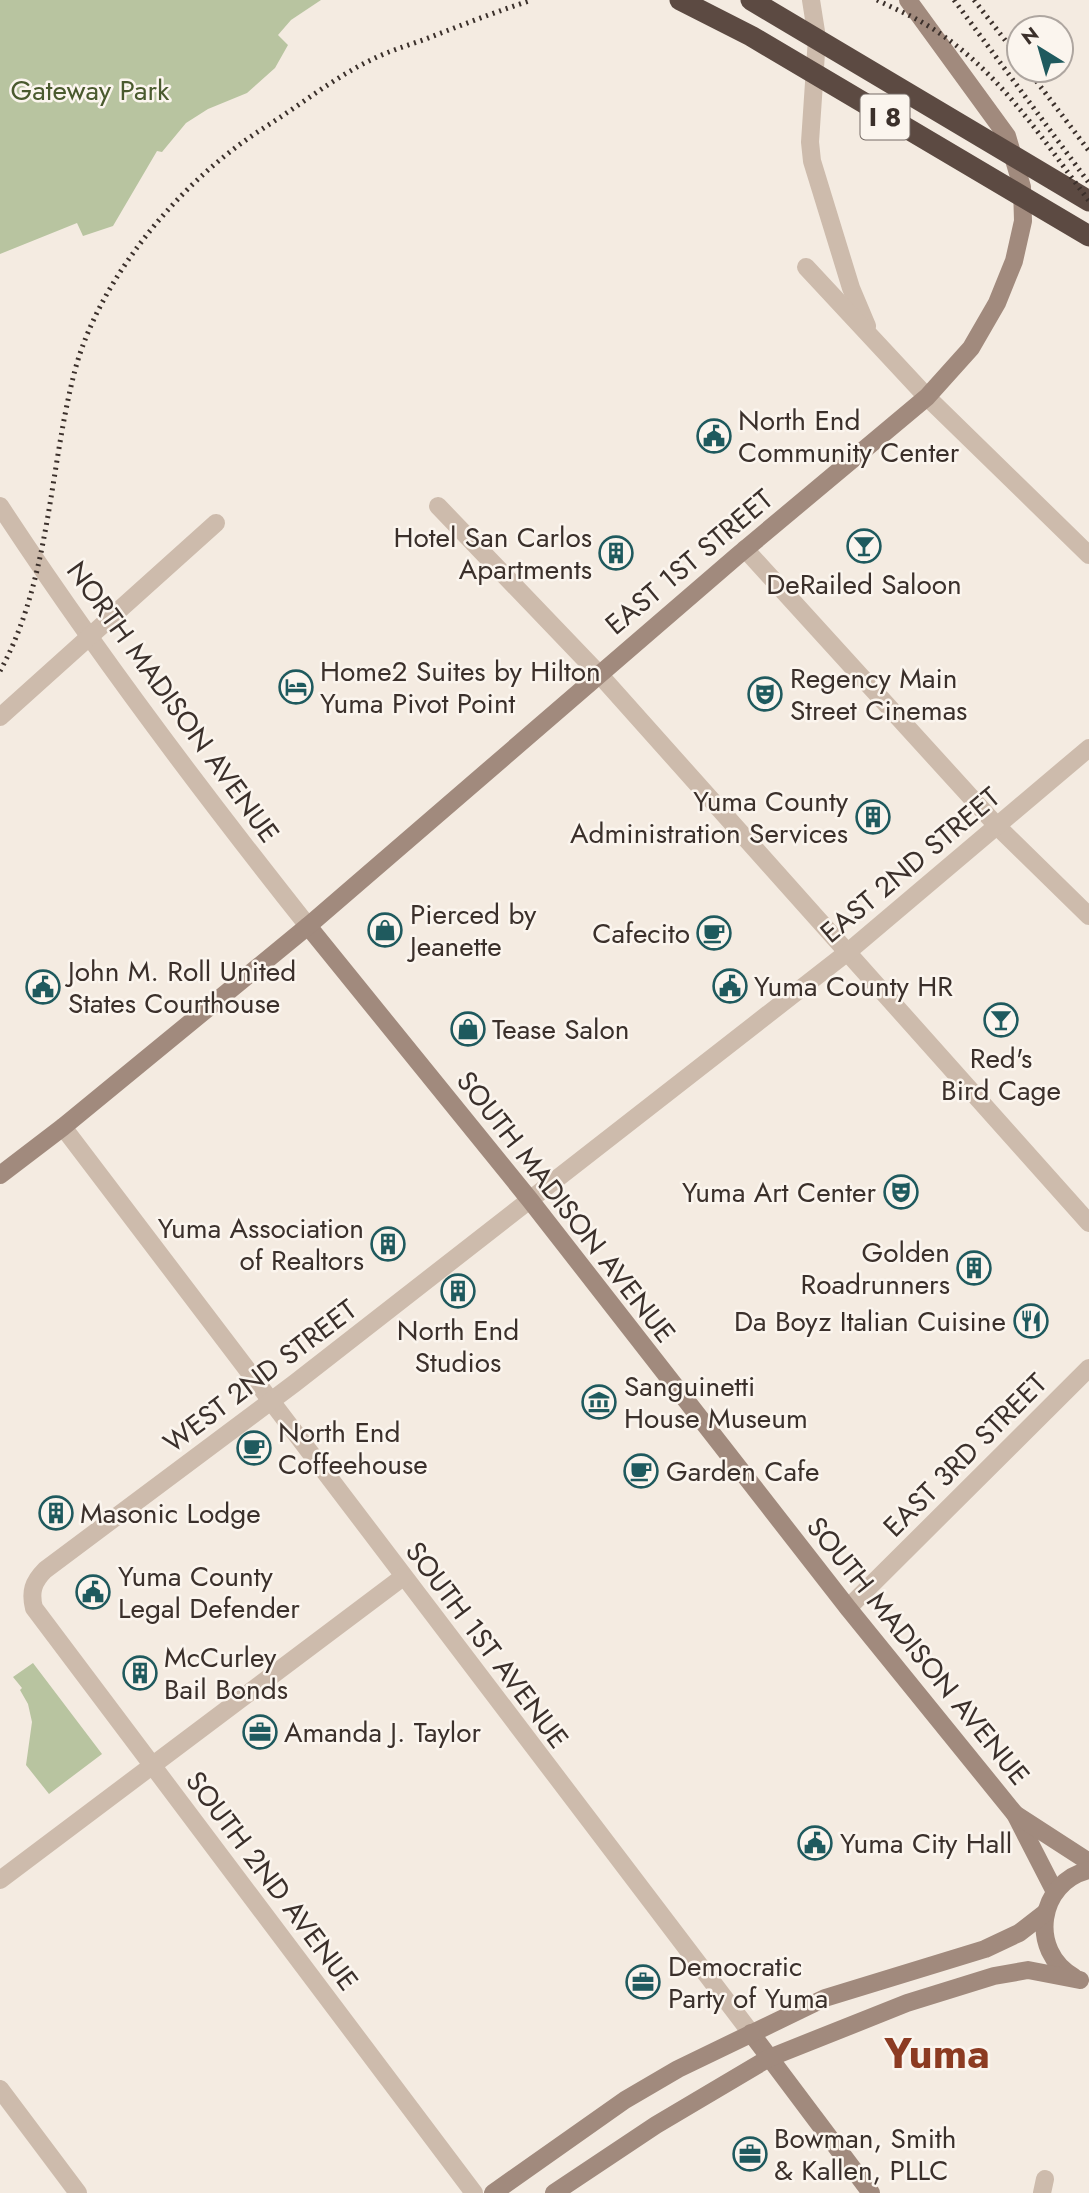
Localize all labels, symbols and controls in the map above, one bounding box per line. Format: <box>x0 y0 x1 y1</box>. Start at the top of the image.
north arrow <box>1005 14 1075 84</box>
text: N <box>1016 20 1044 51</box>
park label: Gateway Park <box>11 70 170 111</box>
road number: I 8 <box>860 94 910 140</box>
place label: North End Community Center <box>738 400 960 473</box>
public building icon: North End Community Center <box>695 417 733 455</box>
street label: EAST 1ST STREET <box>596 479 782 645</box>
place label: Hotel San Carlos Apartments <box>394 517 592 590</box>
bar icon: DeRailed Saloon <box>845 527 883 565</box>
building icon: Hotel San Carlos Apartments <box>597 534 635 572</box>
street label: NORTH MADISON AVENUE <box>57 553 289 851</box>
place label: DeRailed Saloon <box>766 564 962 605</box>
place label: Home2 Suites by Hilton Yuma Pivot Point <box>320 651 601 724</box>
place label: Regency Main Street Cinemas <box>790 658 967 731</box>
hotel icon: Home2 Suites by Hilton Yuma Pivot Point <box>277 668 315 706</box>
theatre icon: Regency Main Street Cinemas <box>746 675 784 713</box>
street label: EAST 2ND STREET <box>811 777 1009 953</box>
place label: Yuma County Administration Services <box>570 781 849 854</box>
building icon: Yuma County Administration Services <box>854 798 892 836</box>
place label: Pierced by Jeanette <box>406 894 537 967</box>
shop icon: Pierced by Jeanette <box>366 911 404 949</box>
place label: Cafecito <box>592 913 690 954</box>
cafe icon: Cafecito <box>695 914 733 952</box>
place label: John M. Roll United States Courthouse <box>64 951 296 1024</box>
place label: Yuma County HR <box>754 966 953 1007</box>
public building icon: Yuma County HR <box>711 967 749 1005</box>
public building icon: John M. Roll United States Courthouse <box>24 968 62 1006</box>
bar icon: Red's Bird Cage <box>982 1001 1020 1039</box>
place label: Tease Salon <box>492 1009 629 1050</box>
shop icon: Tease Salon <box>449 1010 487 1048</box>
place label: Red's Bird Cage <box>941 1038 1061 1111</box>
street label: SOUTH MADISON AVENUE <box>447 1062 685 1352</box>
place label: Yuma Art Center <box>682 1172 876 1213</box>
theatre icon: Yuma Art Center <box>882 1173 920 1211</box>
place label: Yuma Association of Realtors <box>158 1208 364 1281</box>
building icon: Yuma Association of Realtors <box>369 1225 407 1263</box>
place label: Golden Roadrunners <box>801 1232 950 1305</box>
building icon: Golden Roadrunners <box>955 1249 993 1287</box>
building icon: North End Studios <box>439 1272 477 1310</box>
street label: WEST 2ND STREET <box>155 1290 365 1462</box>
place label: Da Boyz Italian Cuisine <box>734 1301 1006 1342</box>
restaurant icon: Da Boyz Italian Cuisine <box>1012 1302 1050 1340</box>
place label: North End Studios <box>397 1310 519 1383</box>
street label: EAST 3RD STREET <box>874 1364 1056 1546</box>
place label: Sanguinetti House Museum <box>624 1366 808 1439</box>
museum icon: Sanguinetti House Museum <box>580 1383 618 1421</box>
place label: North End Coffeehouse <box>278 1412 428 1485</box>
cafe icon: North End Coffeehouse <box>235 1429 273 1467</box>
place label: Garden Cafe <box>666 1451 819 1492</box>
cafe icon: Garden Cafe <box>622 1452 660 1490</box>
place label: Masonic Lodge <box>80 1493 261 1534</box>
building icon: Masonic Lodge <box>37 1494 75 1532</box>
street label: SOUTH MADISON AVENUE <box>797 1508 1039 1794</box>
street label: SOUTH 1ST AVENUE <box>395 1533 579 1757</box>
place label: Yuma County Legal Defender <box>118 1556 300 1629</box>
public building icon: Yuma County Legal Defender <box>74 1573 112 1611</box>
place label: McCurley Bail Bonds <box>164 1637 288 1710</box>
building icon: McCurley Bail Bonds <box>121 1654 159 1692</box>
place label: Amanda J. Taylor <box>284 1712 481 1753</box>
office icon: Amanda J. Taylor <box>241 1713 279 1751</box>
street label: SOUTH 2ND AVENUE <box>176 1763 368 1999</box>
place label: Yuma City Hall <box>840 1823 1012 1864</box>
public building icon: Yuma City Hall <box>796 1824 834 1862</box>
place label: Democratic Party of Yuma <box>668 1946 828 2019</box>
office icon: Democratic Party of Yuma <box>624 1963 662 2001</box>
district label: Yuma <box>883 2023 990 2084</box>
place label: Bowman, Smith & Kallen, PLLC <box>774 2118 956 2191</box>
office icon: Bowman, Smith & Kallen, PLLC <box>731 2135 769 2173</box>

